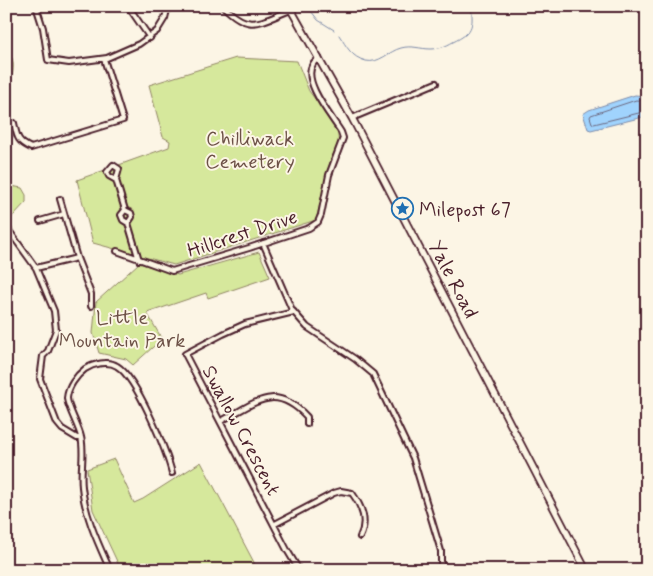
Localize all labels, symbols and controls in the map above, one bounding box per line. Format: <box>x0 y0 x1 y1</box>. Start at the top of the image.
park label: Chilliwack Cemetery <box>205 126 295 176</box>
place icon: Milepost 67 <box>391 197 415 221</box>
place label: Milepost 67 <box>419 197 511 224</box>
street label: Hillcrest Drive <box>184 204 301 265</box>
street label: Yale Road <box>422 236 484 323</box>
park label: Little Mountain Park <box>59 305 185 355</box>
street label: Swallow Crescent <box>195 361 286 501</box>

